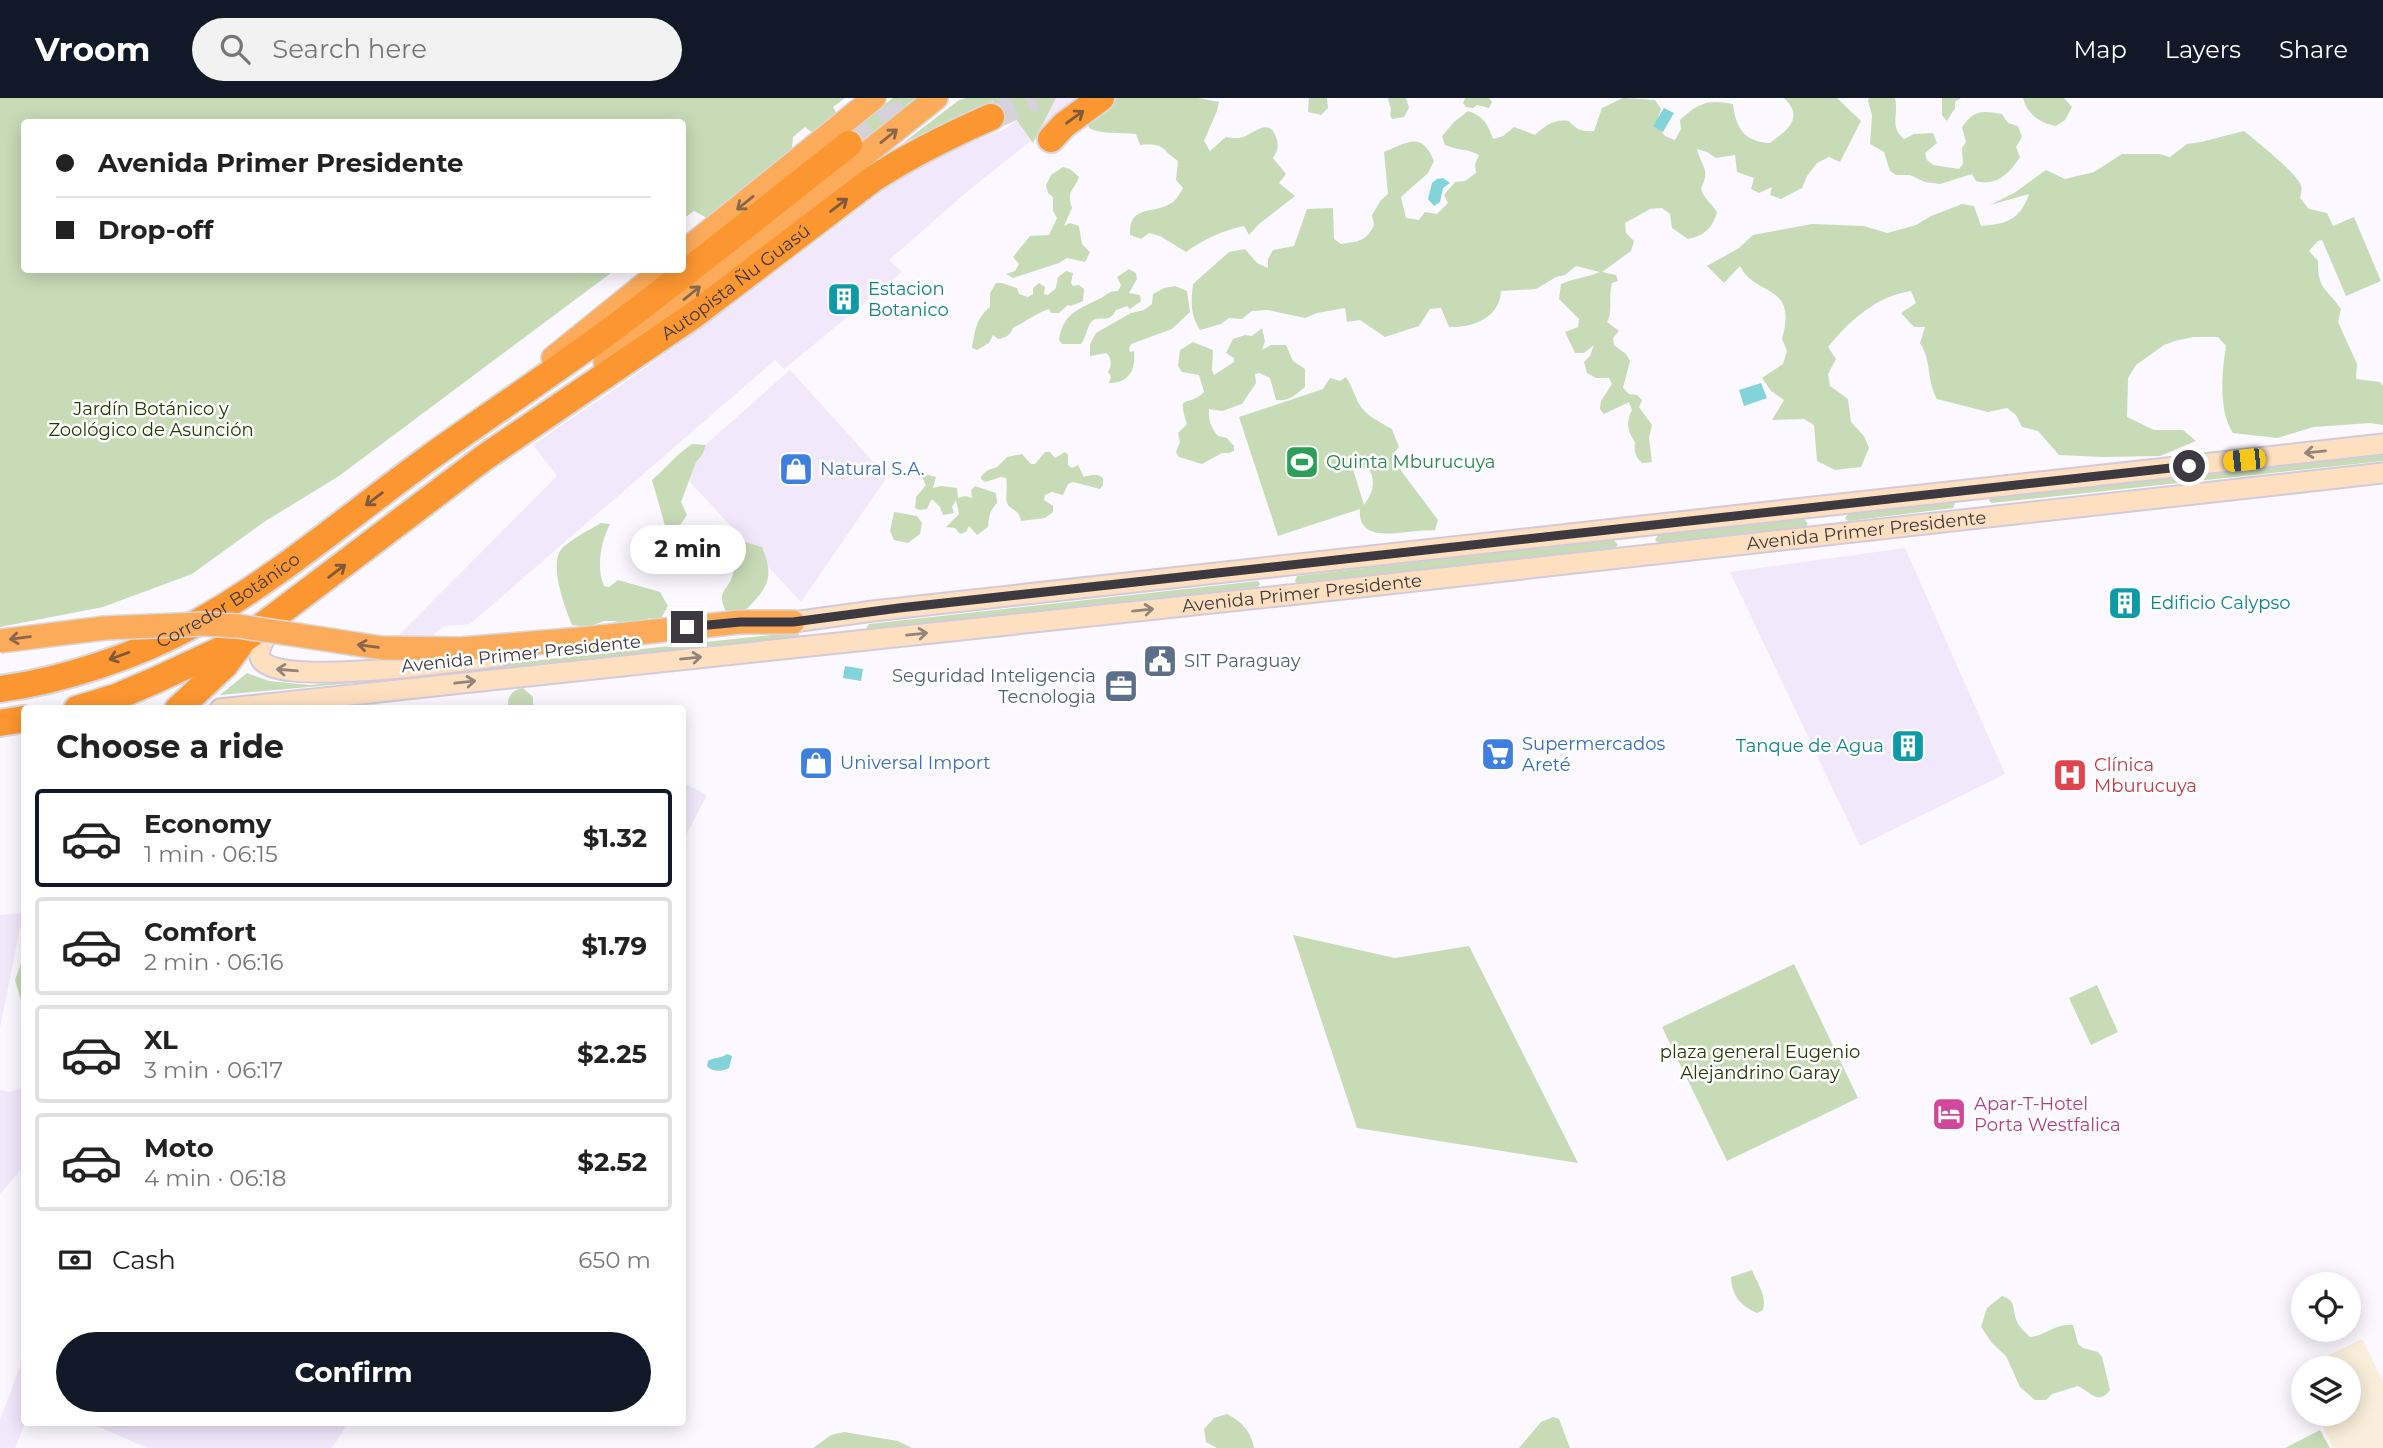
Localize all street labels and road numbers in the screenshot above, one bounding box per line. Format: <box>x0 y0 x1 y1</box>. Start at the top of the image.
street label: Autopista Ñu Guasú <box>657 220 815 345</box>
street label: Avenida Primer Presidente <box>1745 506 1987 555</box>
street label: Corredor Botánico <box>153 548 304 653</box>
street label: Avenida Primer Presidente <box>1181 569 1423 617</box>
street label: Avenida Primer Presidente <box>400 630 642 678</box>

